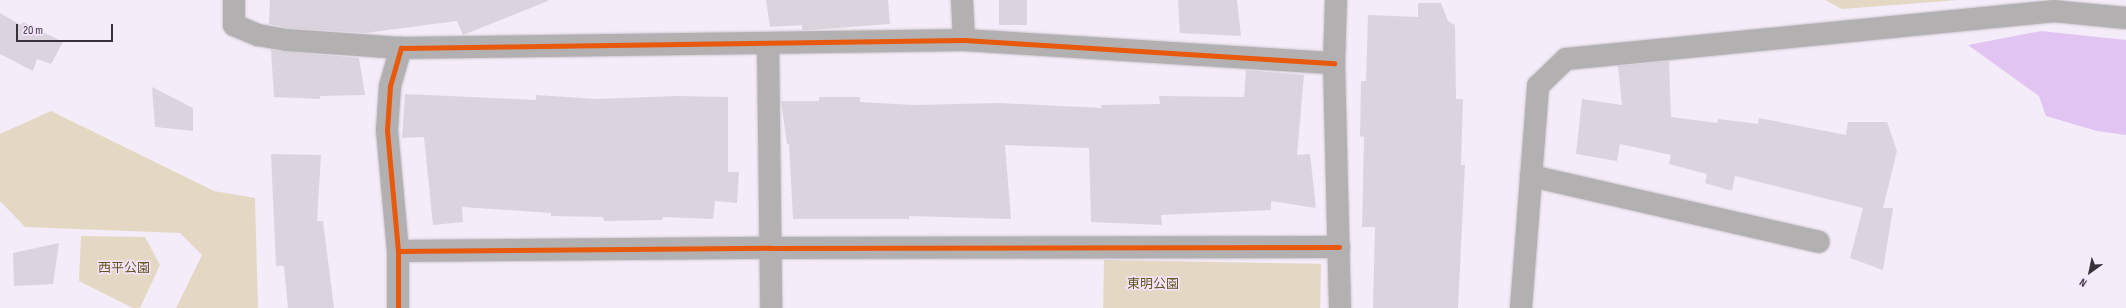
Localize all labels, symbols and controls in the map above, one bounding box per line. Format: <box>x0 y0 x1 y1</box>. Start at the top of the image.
scale bar <box>18 16 115 42</box>
text: 20 m <box>23 23 43 38</box>
north arrow <box>2070 252 2110 292</box>
park label: 西平公園 <box>98 260 150 276</box>
text: N <box>2077 275 2089 290</box>
park label: 東明公園 <box>1127 276 1179 292</box>

